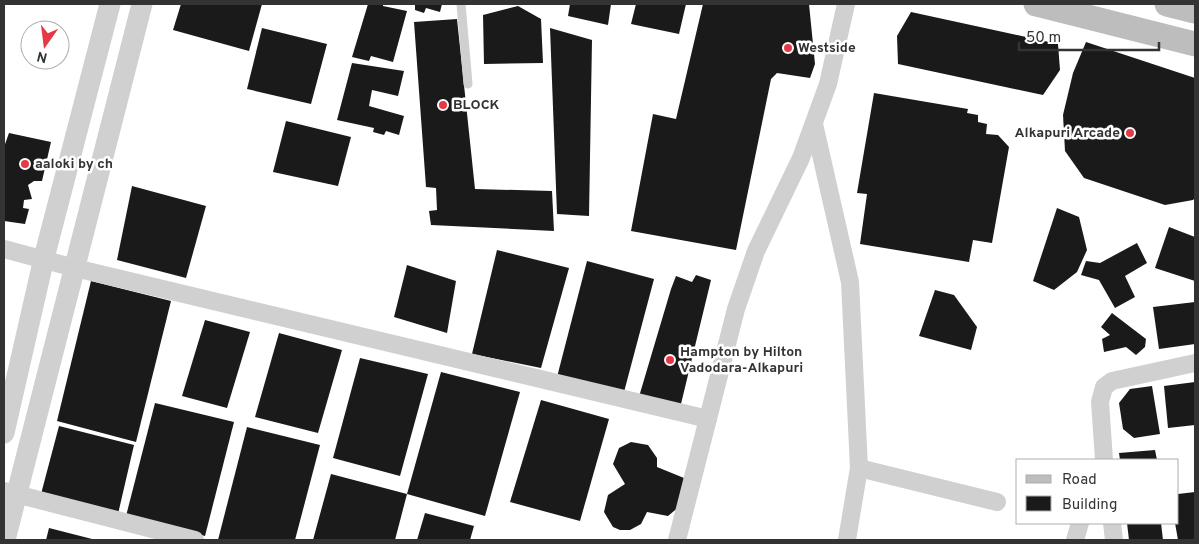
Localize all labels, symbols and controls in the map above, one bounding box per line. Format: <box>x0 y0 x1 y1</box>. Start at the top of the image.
north arrow <box>20 20 70 70</box>
scale bar <box>1019 20 1159 52</box>
text: 50 m <box>1026 29 1061 48</box>
place label: Westside <box>798 40 856 57</box>
marker: Westside <box>782 42 794 54</box>
text: N <box>35 47 49 66</box>
place label: BLOCK <box>453 97 499 114</box>
marker: BLOCK <box>437 99 449 111</box>
place label: Alkapuri Arcade <box>1015 125 1120 142</box>
marker: Alkapuri Arcade <box>1124 127 1136 139</box>
place label: aaloki by ch <box>35 156 113 173</box>
marker: aaloki by ch <box>19 158 31 170</box>
place label: Hampton by Hilton Vadodara-Alkapuri <box>680 344 803 377</box>
marker: Hampton by Hilton Vadodara-Alkapuri <box>664 354 676 366</box>
legend <box>1016 459 1179 524</box>
text: Road <box>1062 471 1097 490</box>
text: Building <box>1062 496 1117 515</box>

